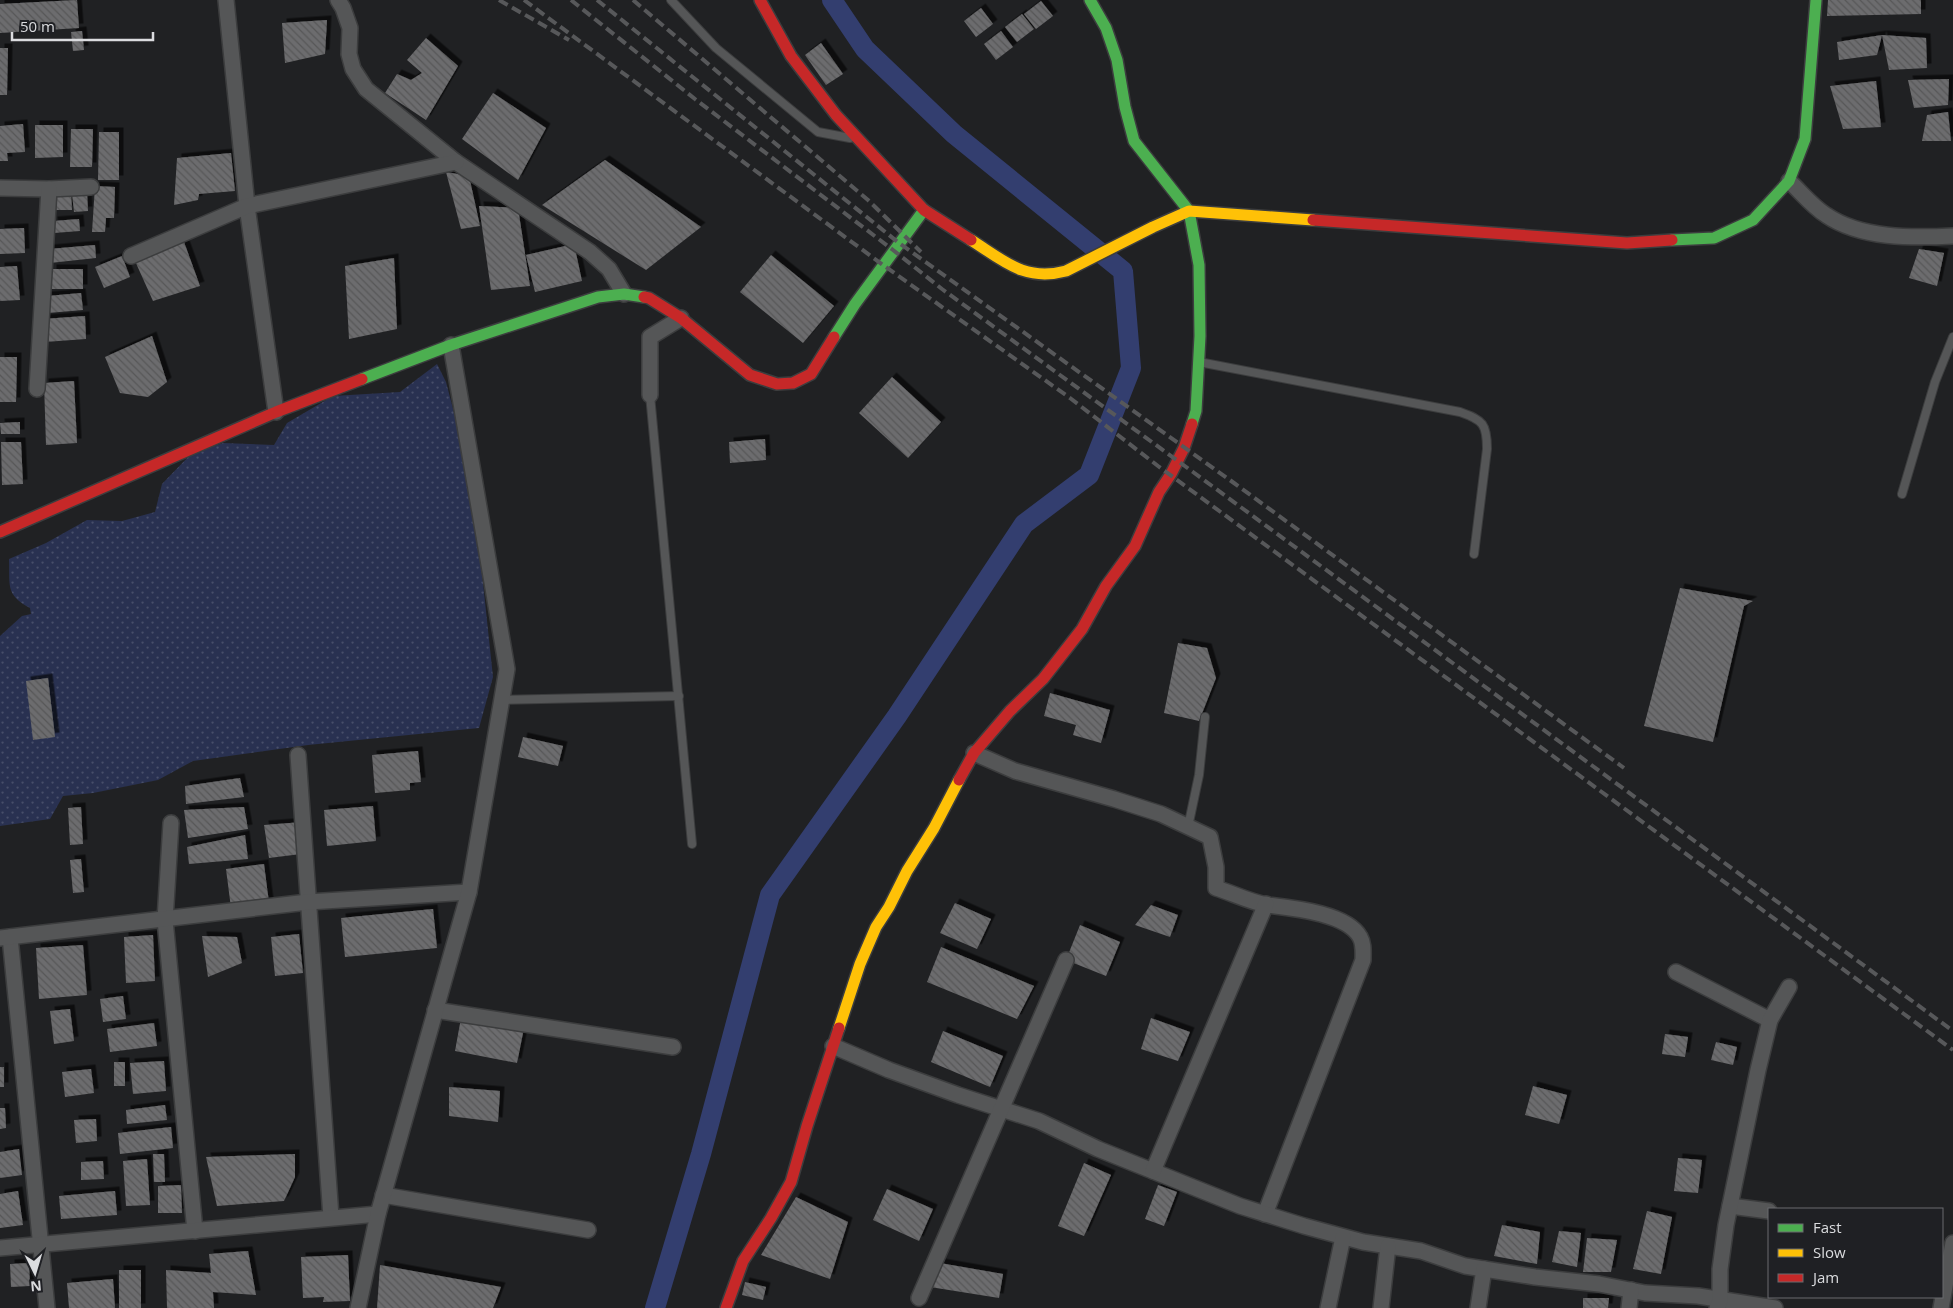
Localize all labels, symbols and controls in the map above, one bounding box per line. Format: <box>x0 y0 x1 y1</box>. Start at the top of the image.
scale bar <box>12 10 154 42</box>
text: 50 m <box>20 16 55 36</box>
legend <box>1768 1208 1943 1298</box>
text: Fast <box>1813 1217 1842 1237</box>
text: Slow <box>1813 1242 1846 1262</box>
north arrow <box>10 1248 60 1298</box>
text: Jam <box>1811 1267 1839 1287</box>
text: N <box>30 1276 43 1296</box>

